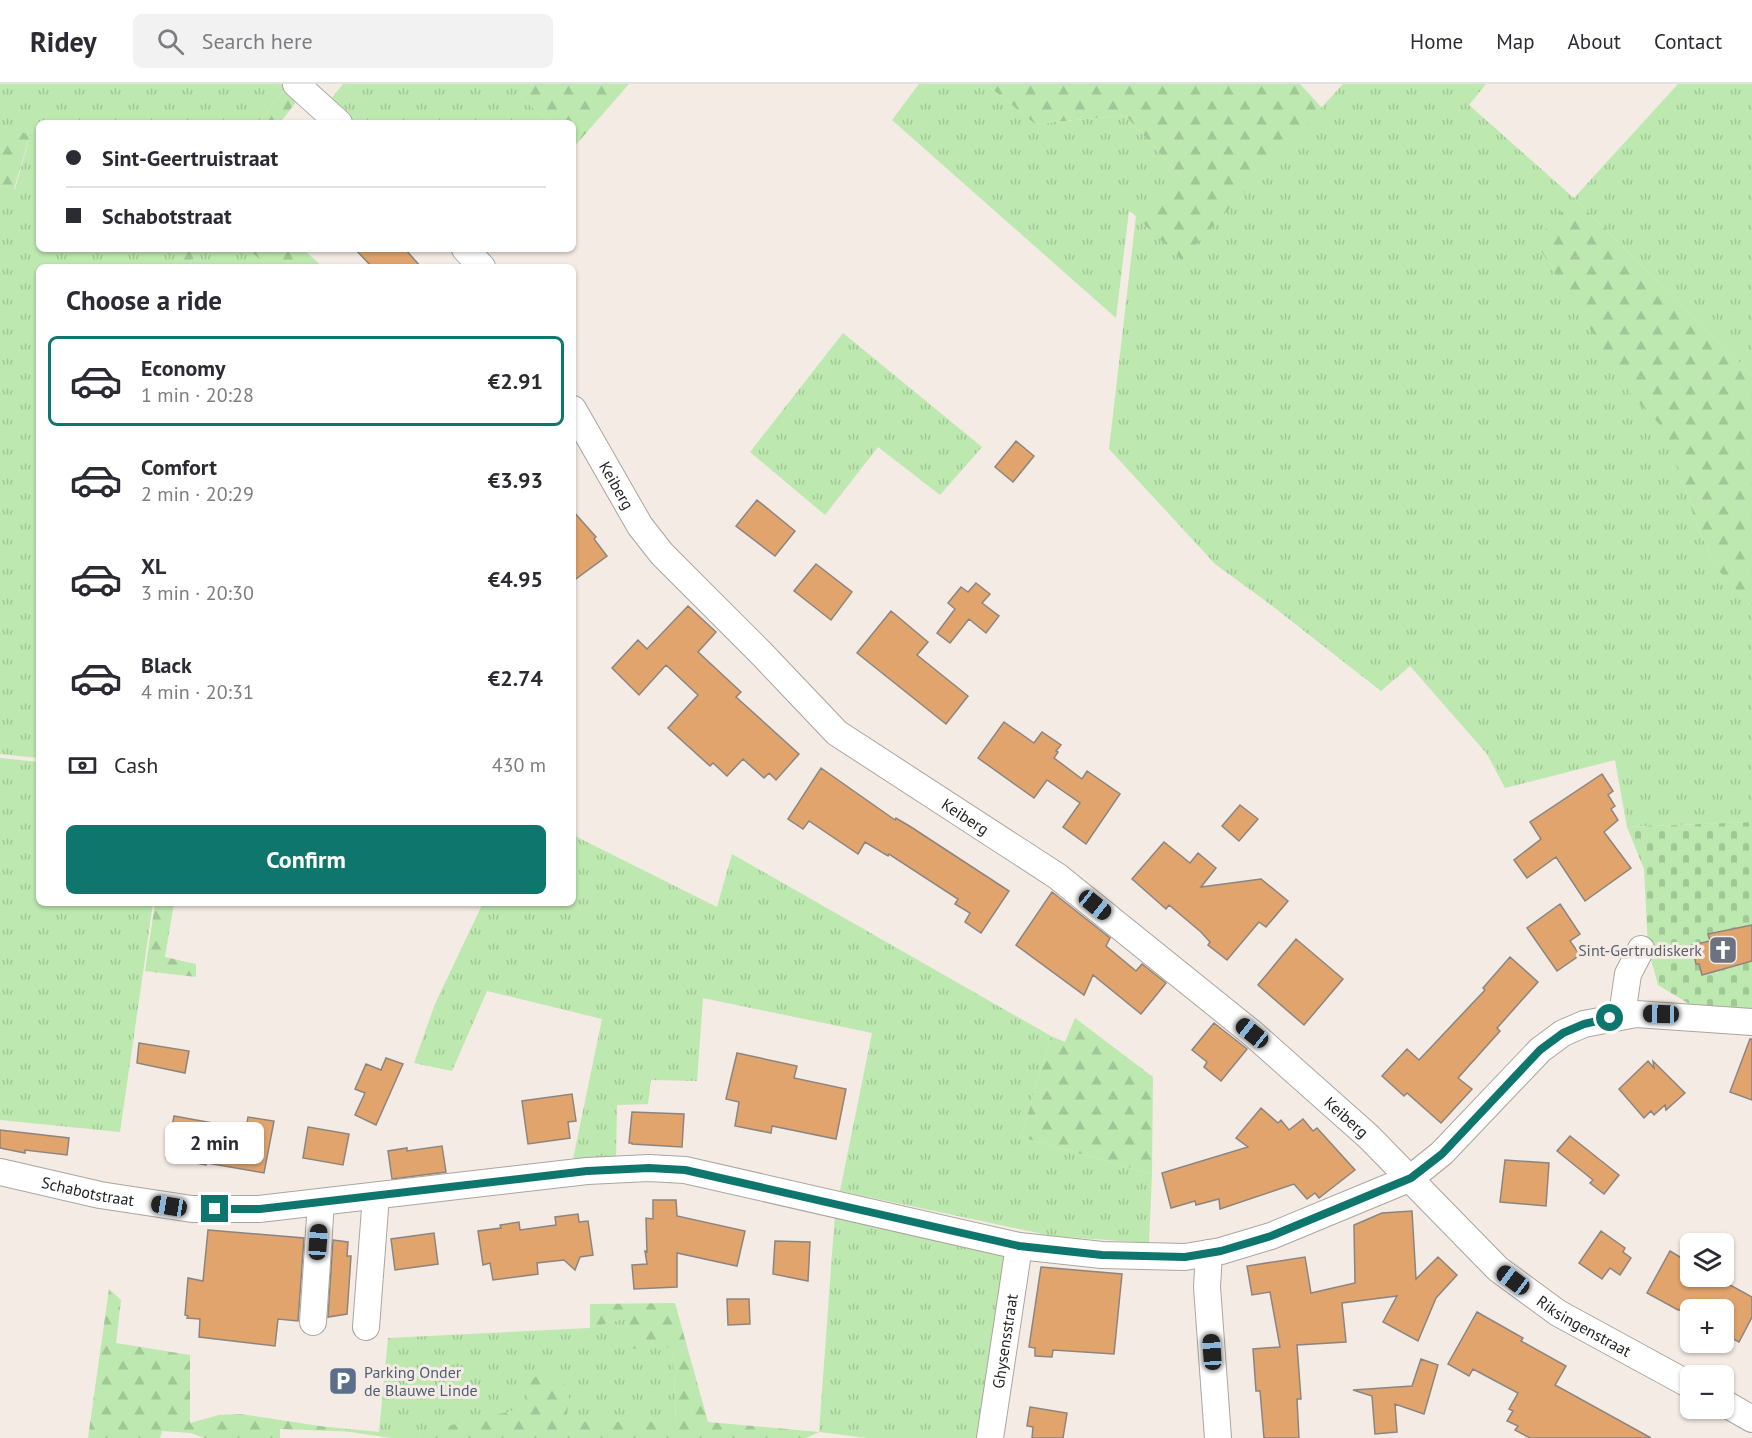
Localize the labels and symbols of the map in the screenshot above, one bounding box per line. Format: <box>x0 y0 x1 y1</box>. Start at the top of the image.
street label: Keiberg <box>595 458 638 513</box>
street label: Keiberg <box>938 794 993 839</box>
car <box>1075 887 1115 923</box>
church icon: Sint-Gertrudiskerk <box>1707 934 1739 966</box>
place label: Sint-Gertrudiskerk <box>1578 940 1702 960</box>
route start <box>1596 1004 1623 1031</box>
car <box>1643 1005 1679 1023</box>
car <box>1232 1015 1272 1051</box>
street label: Keiberg <box>1320 1092 1373 1142</box>
callout: 2 min <box>166 1122 264 1164</box>
street label: Schabotstraat <box>40 1172 136 1210</box>
car <box>150 1194 188 1218</box>
route end <box>201 1195 228 1222</box>
car <box>308 1223 328 1261</box>
car <box>1493 1262 1533 1298</box>
street label: Riksingenstraat <box>1533 1291 1635 1361</box>
street label: Ghysensstraat <box>988 1292 1022 1390</box>
car <box>1202 1333 1222 1371</box>
place label: Parking Onder de Blauwe Linde <box>364 1362 478 1400</box>
parking icon: Parking Onder de Blauwe Linde <box>327 1365 359 1397</box>

